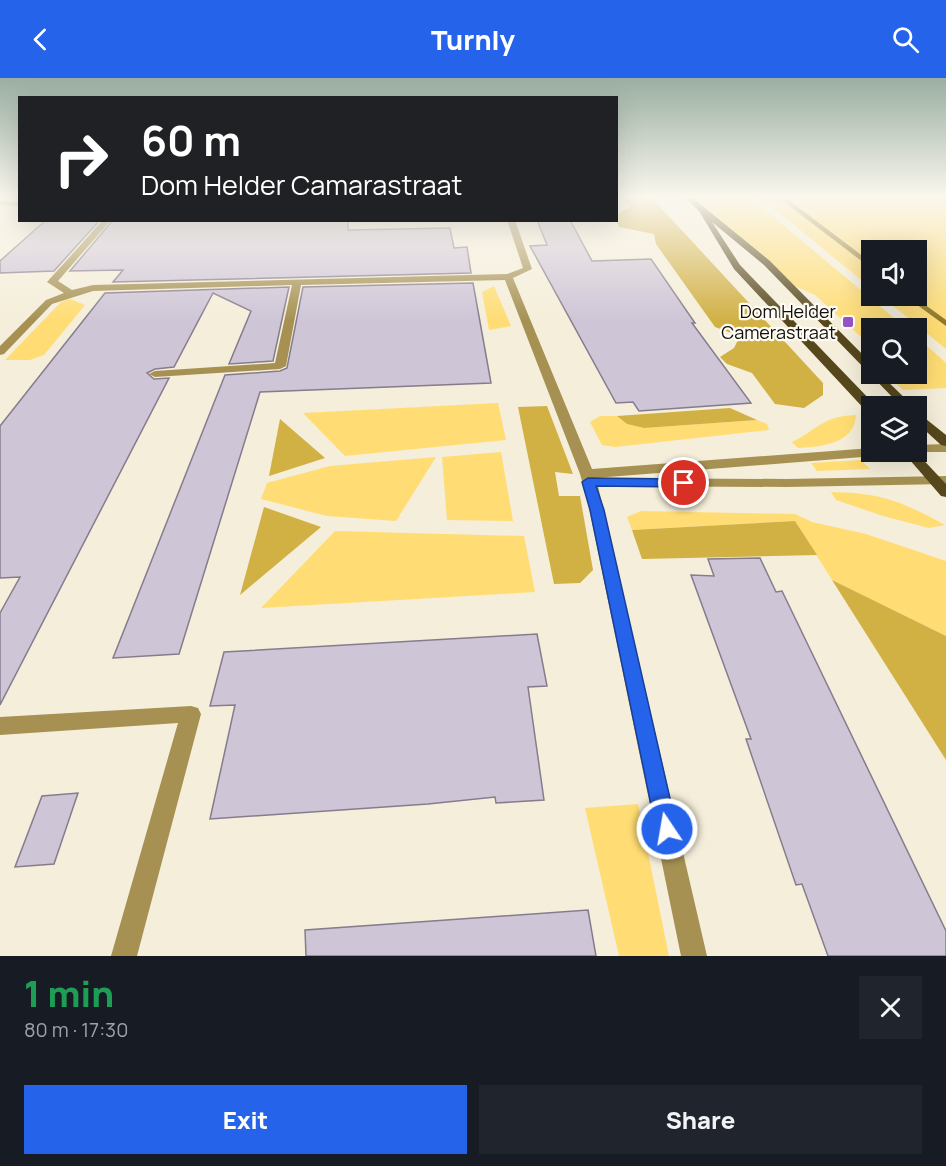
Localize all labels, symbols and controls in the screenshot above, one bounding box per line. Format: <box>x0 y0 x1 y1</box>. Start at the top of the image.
text: Turnly <box>431 21 515 58</box>
icon: back <box>24 23 57 56</box>
icon: search <box>889 23 922 56</box>
text: 60 m <box>141 111 241 169</box>
icon: right <box>42 120 120 198</box>
text: Dom Helder Camarastraat <box>141 166 462 203</box>
map controls <box>861 240 927 462</box>
button: sound <box>861 240 927 306</box>
place label: Dom Helder Camerastraat <box>721 299 837 344</box>
marker: Dom Helder Camerastraat <box>841 315 855 329</box>
button: search <box>861 318 927 384</box>
button: layers <box>861 396 927 462</box>
pin <box>658 457 709 508</box>
icon: arrive <box>667 466 700 499</box>
position arrow <box>635 797 699 861</box>
text: 1 min <box>24 969 114 1018</box>
button: close <box>859 976 922 1039</box>
text: 80 m · 17:30 <box>24 1016 128 1043</box>
button: Exit <box>24 1085 467 1154</box>
button: Share <box>479 1085 922 1154</box>

